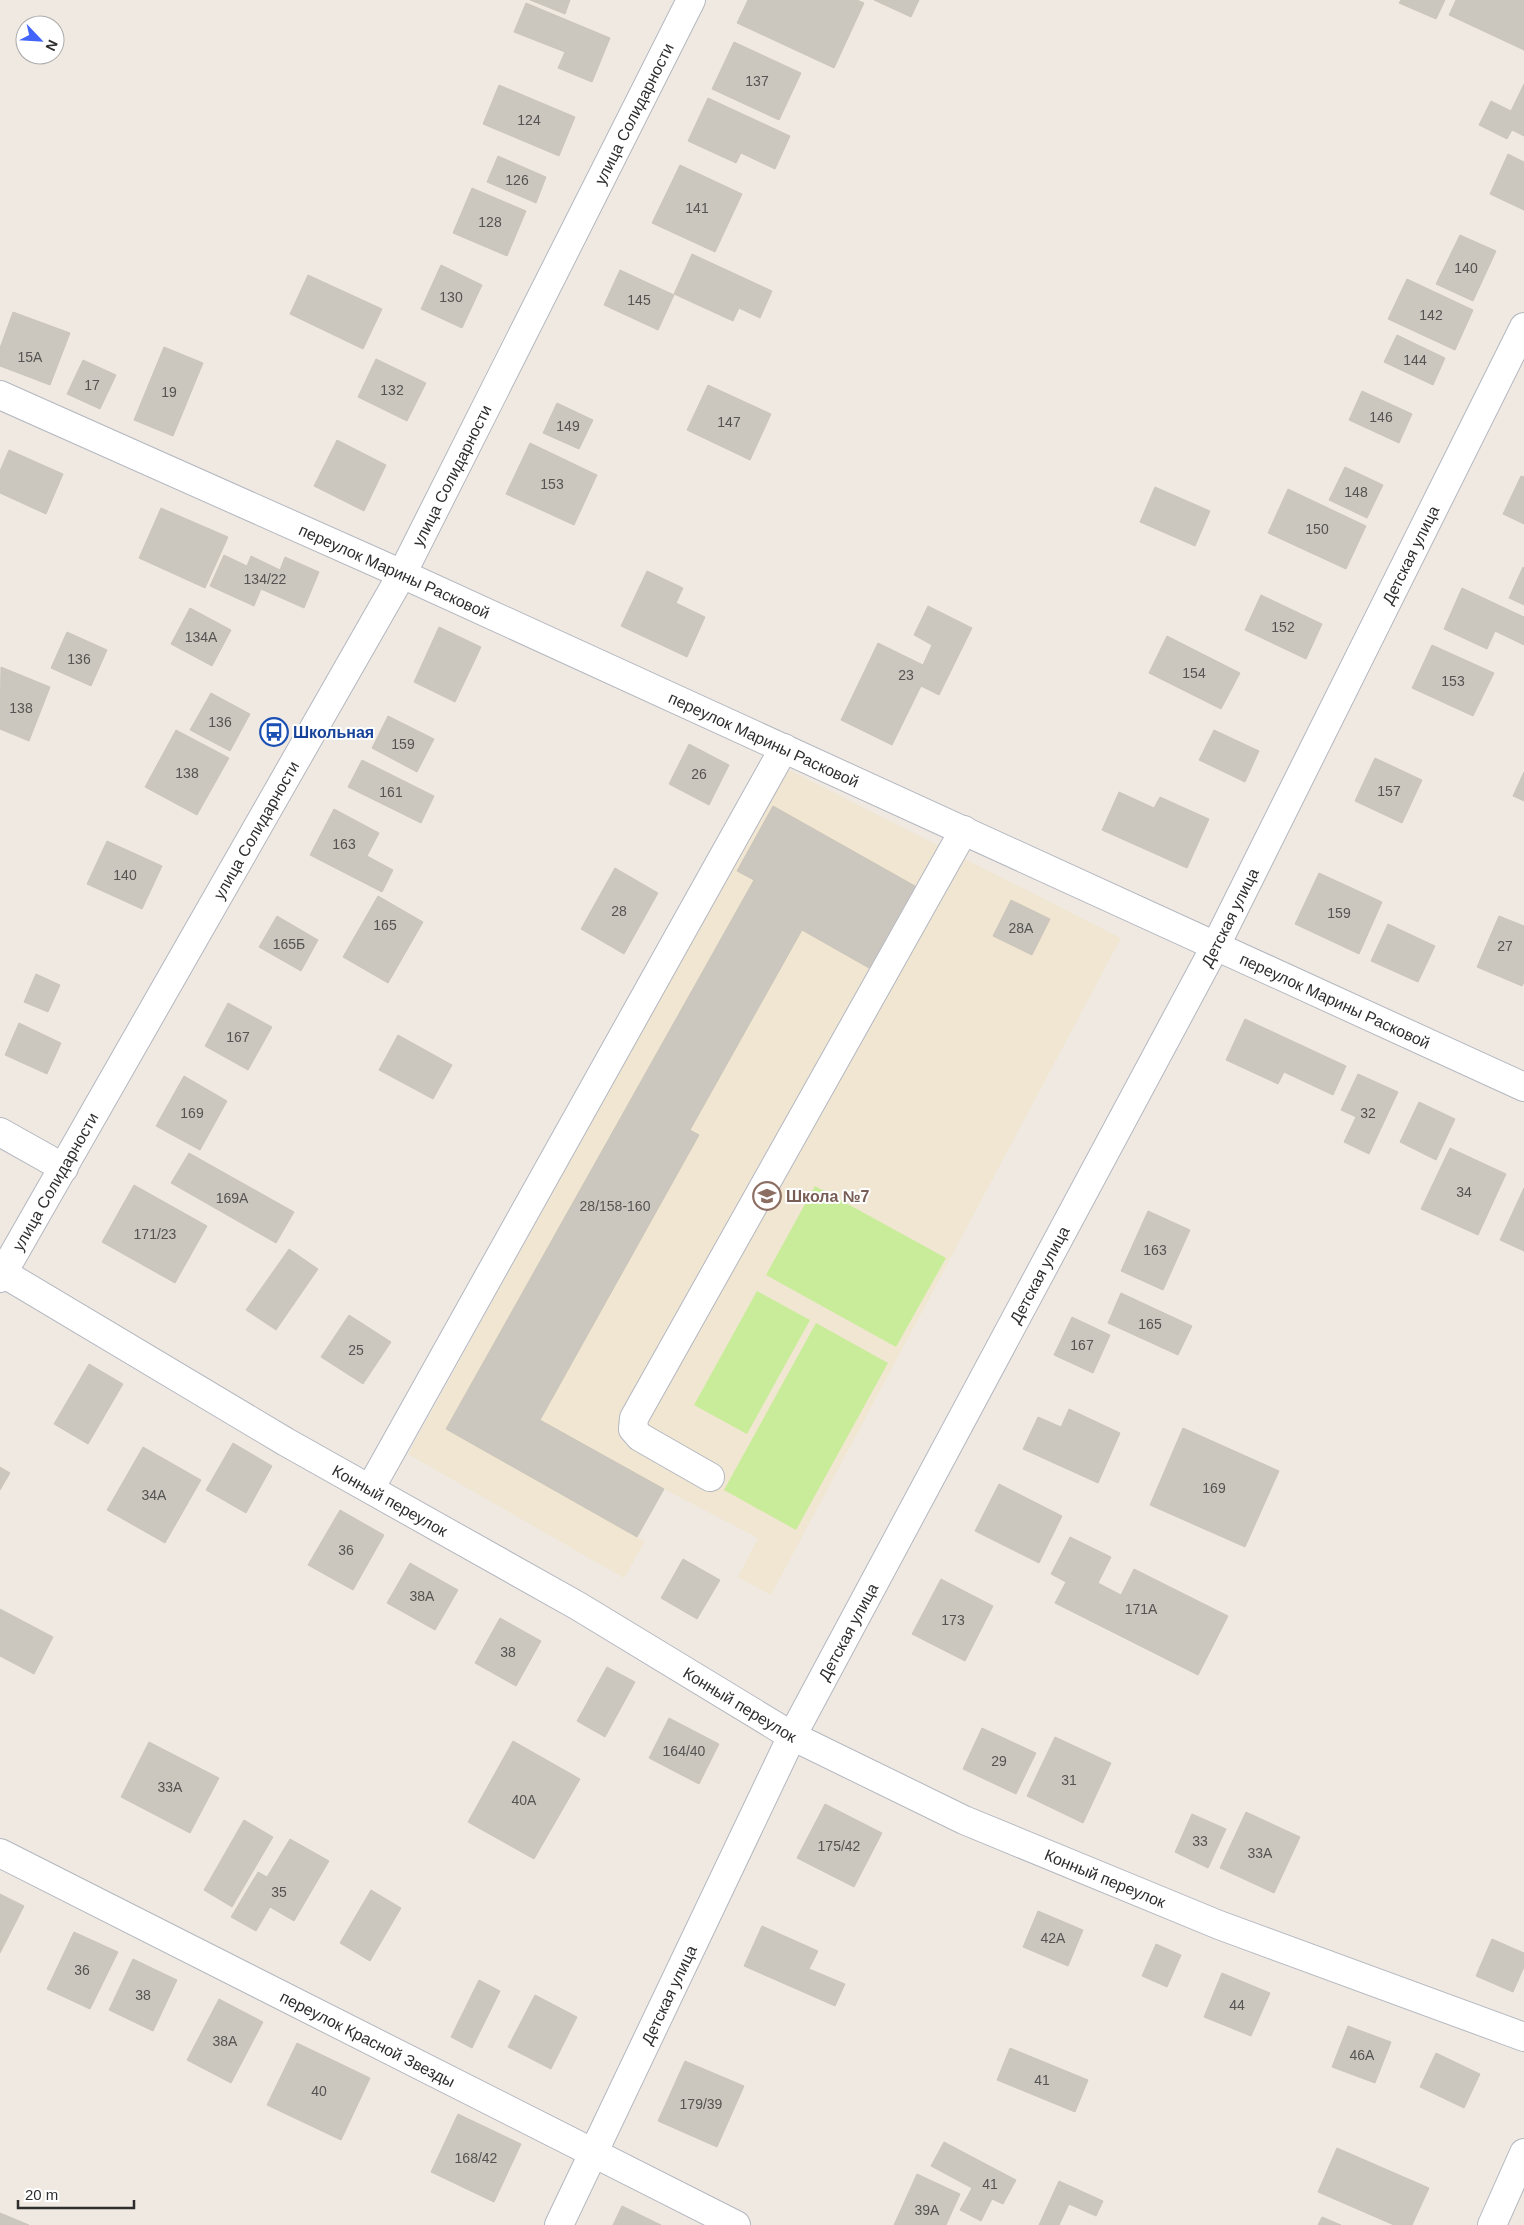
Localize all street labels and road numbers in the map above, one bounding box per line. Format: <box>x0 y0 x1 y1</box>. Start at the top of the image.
street label: улица Солидарности <box>591 40 676 187</box>
street label: улица Солидарности <box>409 402 494 549</box>
street label: Детская улица <box>1379 503 1442 607</box>
street label: переулок Марины Расковой <box>297 521 492 621</box>
street label: переулок Марины Расковой <box>666 689 862 790</box>
street label: улица Солидарности <box>210 758 302 902</box>
street label: Детская улица <box>1198 865 1261 969</box>
street label: переулок Марины Расковой <box>1237 950 1433 1051</box>
street label: улица Солидарности <box>9 1110 101 1254</box>
street label: Детская улица <box>1006 1223 1072 1326</box>
street label: Конный переулок <box>330 1461 451 1540</box>
street label: Детская улица <box>815 1580 881 1683</box>
street label: Конный переулок <box>680 1664 800 1746</box>
street label: Конный переулок <box>1042 1846 1169 1911</box>
street label: Детская улица <box>638 1942 700 2047</box>
street label: переулок Красной Звезды <box>278 1988 458 2090</box>

